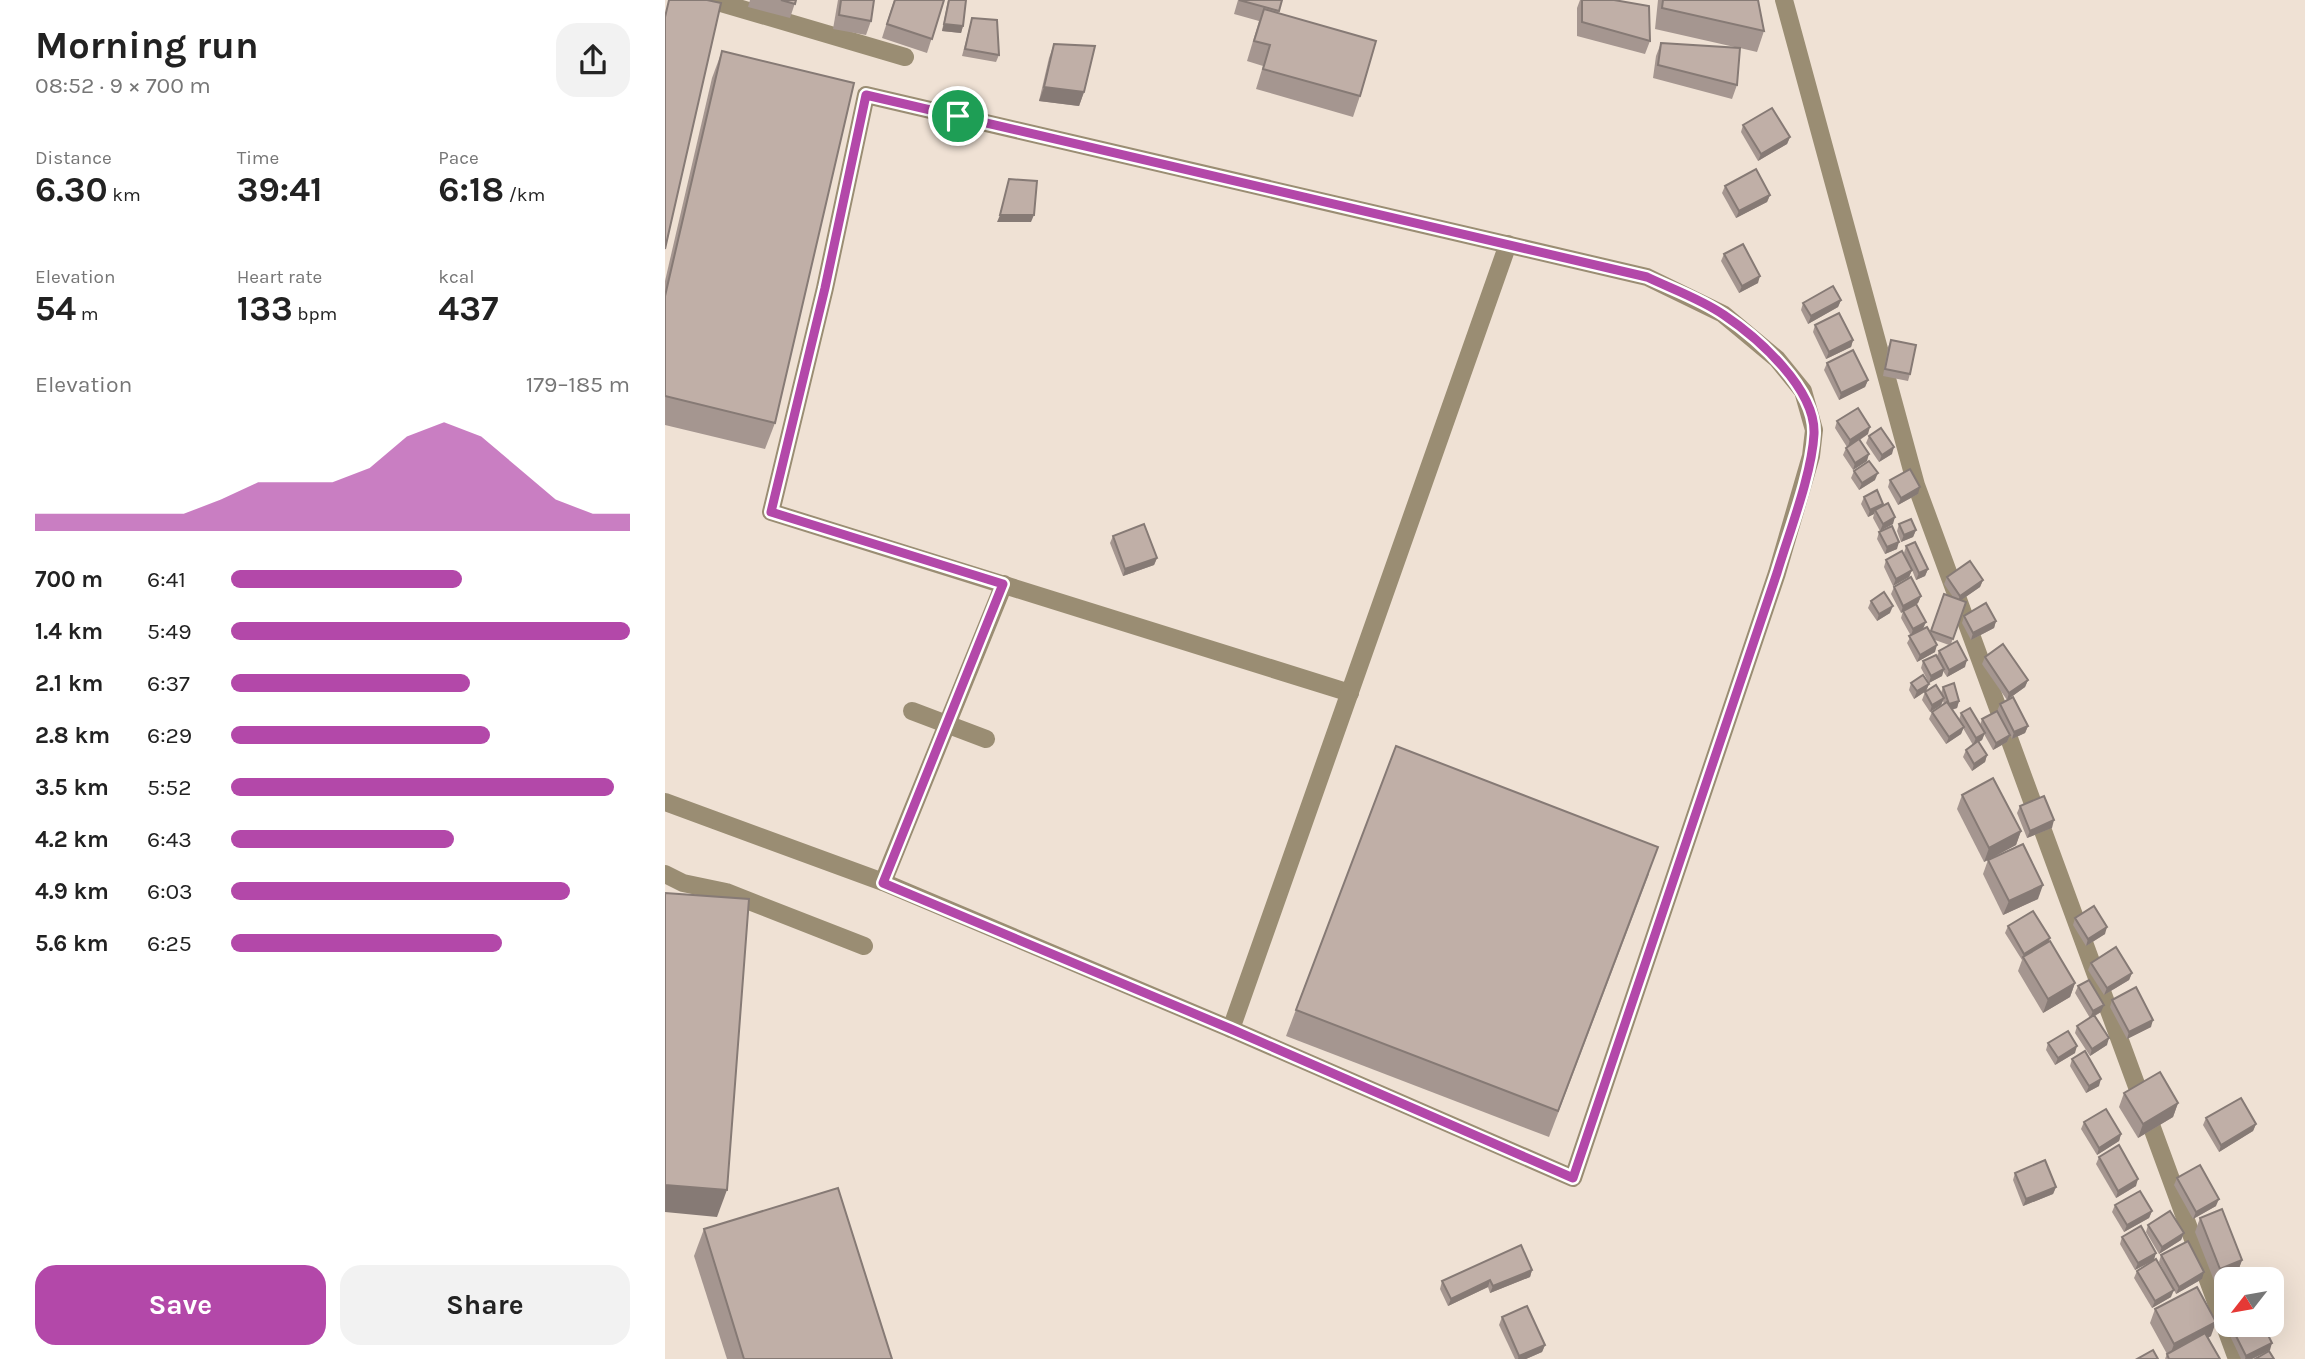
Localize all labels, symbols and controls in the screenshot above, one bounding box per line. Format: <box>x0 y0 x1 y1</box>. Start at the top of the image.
text: Morning run <box>35 23 259 68</box>
button: share <box>556 23 630 97</box>
text: 08:52 · 9 × 700 m <box>35 72 211 99</box>
pin <box>928 86 988 146</box>
icon: arrive <box>939 97 977 135</box>
text: Distance <box>35 147 112 169</box>
text: Time <box>237 147 279 169</box>
text: Pace <box>438 147 479 169</box>
text: 6.30 <box>35 169 108 210</box>
text: 39:41 <box>237 169 323 210</box>
text: 6:18 <box>438 169 504 210</box>
text: km <box>108 184 141 206</box>
text: /km <box>504 184 545 206</box>
text: Elevation <box>35 266 115 288</box>
text: Heart rate <box>237 266 322 288</box>
text: kcal <box>438 266 475 288</box>
text: 54 <box>35 288 76 329</box>
text: 133 <box>237 288 293 329</box>
text: 437 <box>438 288 498 329</box>
text: m <box>76 303 99 325</box>
text: bpm <box>293 303 337 325</box>
text: Elevation <box>35 371 132 398</box>
text: 179–185 m <box>526 371 630 398</box>
text: 700 m <box>35 566 103 593</box>
text: 6:41 <box>147 566 186 593</box>
text: 1.4 km <box>35 618 103 645</box>
text: 5:49 <box>147 618 191 645</box>
text: 2.1 km <box>35 670 103 697</box>
text: 6:37 <box>147 670 190 697</box>
text: 2.8 km <box>35 722 110 749</box>
text: 6:29 <box>147 722 192 749</box>
text: 3.5 km <box>35 774 109 801</box>
text: 5:52 <box>147 774 192 801</box>
text: 4.2 km <box>35 826 109 853</box>
text: 6:43 <box>147 826 192 853</box>
text: 4.9 km <box>35 878 109 905</box>
text: 6:03 <box>147 878 193 905</box>
text: 5.6 km <box>35 930 109 957</box>
text: 6:25 <box>147 930 192 957</box>
button: Save <box>35 1265 326 1345</box>
button: Share <box>340 1265 630 1345</box>
north arrow <box>2214 1267 2284 1337</box>
map controls <box>2214 1267 2284 1337</box>

